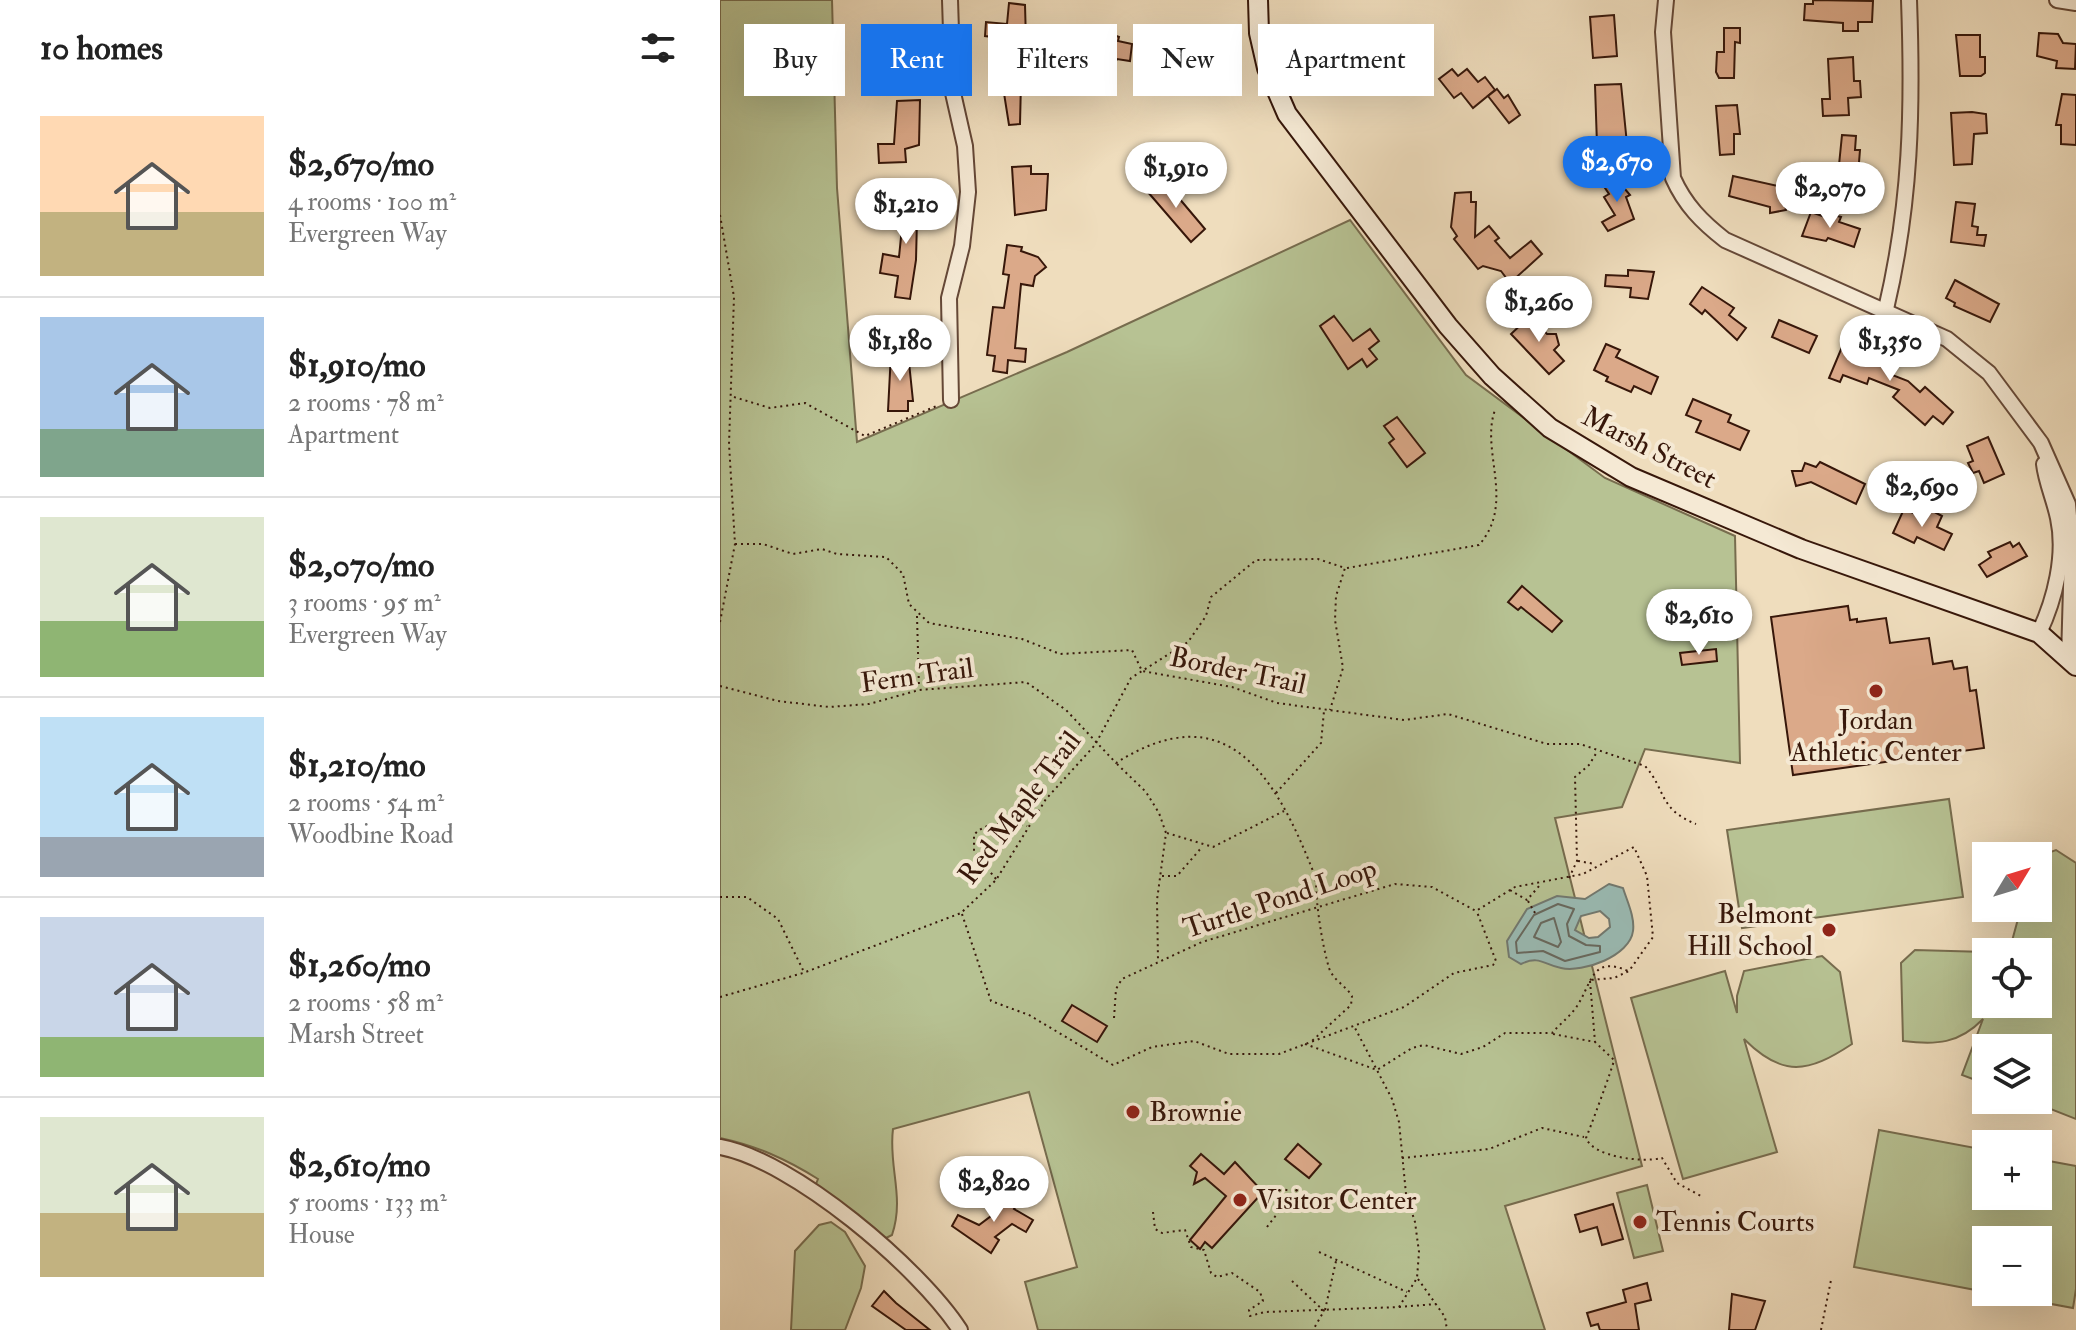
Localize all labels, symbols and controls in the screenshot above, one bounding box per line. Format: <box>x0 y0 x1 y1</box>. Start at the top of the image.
chip: Buy <box>744 24 845 96</box>
chip: Rent <box>861 24 972 96</box>
chip: Filters <box>988 24 1117 96</box>
chip: New <box>1133 24 1242 96</box>
chip: Apartment <box>1258 24 1434 96</box>
icon: filters <box>636 26 680 70</box>
text: 10 homes <box>40 27 163 70</box>
pin: $2,670 <box>1552 136 1682 204</box>
pin: $1,910 <box>1111 142 1241 210</box>
text: $2,670/mo <box>288 143 434 186</box>
text: $2,670 <box>1581 146 1653 178</box>
icon: home <box>104 148 200 244</box>
text: $1,910 <box>1143 152 1209 184</box>
pin: $2,070 <box>1765 162 1895 230</box>
text: $2,070 <box>1794 172 1866 204</box>
pin: $1,210 <box>841 178 971 246</box>
text: 4 rooms · 100 m² <box>288 186 456 218</box>
text: $1,210 <box>873 188 939 220</box>
text: Evergreen Way <box>288 218 447 250</box>
pin: $1,260 <box>1474 276 1604 344</box>
text: $1,260 <box>1504 286 1574 318</box>
pin: $1,180 <box>835 315 965 383</box>
pin: $1,350 <box>1825 315 1955 383</box>
text: $1,180 <box>868 325 933 357</box>
text: $1,350 <box>1858 325 1922 357</box>
text: $1,910/mo <box>288 344 426 387</box>
icon: home <box>104 349 200 445</box>
text: 2 rooms · 78 m² <box>288 387 444 419</box>
street label: Marsh Street <box>1576 399 1722 497</box>
text: Apartment <box>288 419 399 451</box>
pin: $2,690 <box>1857 461 1987 529</box>
text: $2,690 <box>1885 471 1959 503</box>
text: $2,070/mo <box>288 544 434 587</box>
icon: home <box>104 549 200 645</box>
text: 3 rooms · 95 m² <box>288 587 441 619</box>
pin: $2,610 <box>1634 589 1764 657</box>
text: $2,610 <box>1664 599 1734 631</box>
text: Evergreen Way <box>288 619 447 651</box>
street label: Border Trail <box>1167 640 1309 702</box>
street label: Fern Trail <box>858 651 976 701</box>
marker: Jordan Athletic Center <box>1867 682 1885 700</box>
place label: Jordan Athletic Center <box>1789 703 1962 770</box>
street label: Red Maple Trail <box>951 725 1089 891</box>
text: $1,210/mo <box>288 744 426 787</box>
icon: home <box>104 749 200 845</box>
text: 2 rooms · 54 m² <box>288 787 444 819</box>
text: Woodbine Road <box>288 819 454 851</box>
north arrow <box>1972 842 2052 922</box>
map controls <box>1972 842 2052 1306</box>
street label: Turtle Pond Loop <box>1179 851 1381 947</box>
place label: Belmont Hill School <box>1687 897 1813 964</box>
marker: Belmont Hill School <box>1820 921 1838 939</box>
button: locate <box>1972 938 2052 1018</box>
text: $1,260/mo <box>288 944 431 987</box>
icon: home <box>104 949 200 1045</box>
text: 2 rooms · 58 m² <box>288 987 443 1019</box>
text: Marsh Street <box>288 1019 424 1051</box>
button: layers <box>1972 1034 2052 1114</box>
place label: Brownie <box>1149 1095 1242 1130</box>
marker: Brownie <box>1124 1103 1142 1121</box>
button: + <box>1972 1130 2052 1210</box>
text: $2,610/mo <box>288 1144 430 1187</box>
icon: home <box>104 1149 200 1245</box>
pin: $2,820 <box>929 1156 1059 1224</box>
text: $2,820 <box>958 1166 1030 1198</box>
place label: Visitor Center <box>1256 1183 1417 1218</box>
text: 5 rooms · 133 m² <box>288 1187 447 1219</box>
marker: Visitor Center <box>1231 1191 1249 1209</box>
place label: Tennis Courts <box>1656 1205 1814 1240</box>
marker: Tennis Courts <box>1631 1213 1649 1231</box>
text: House <box>288 1219 355 1251</box>
button: − <box>1972 1226 2052 1306</box>

